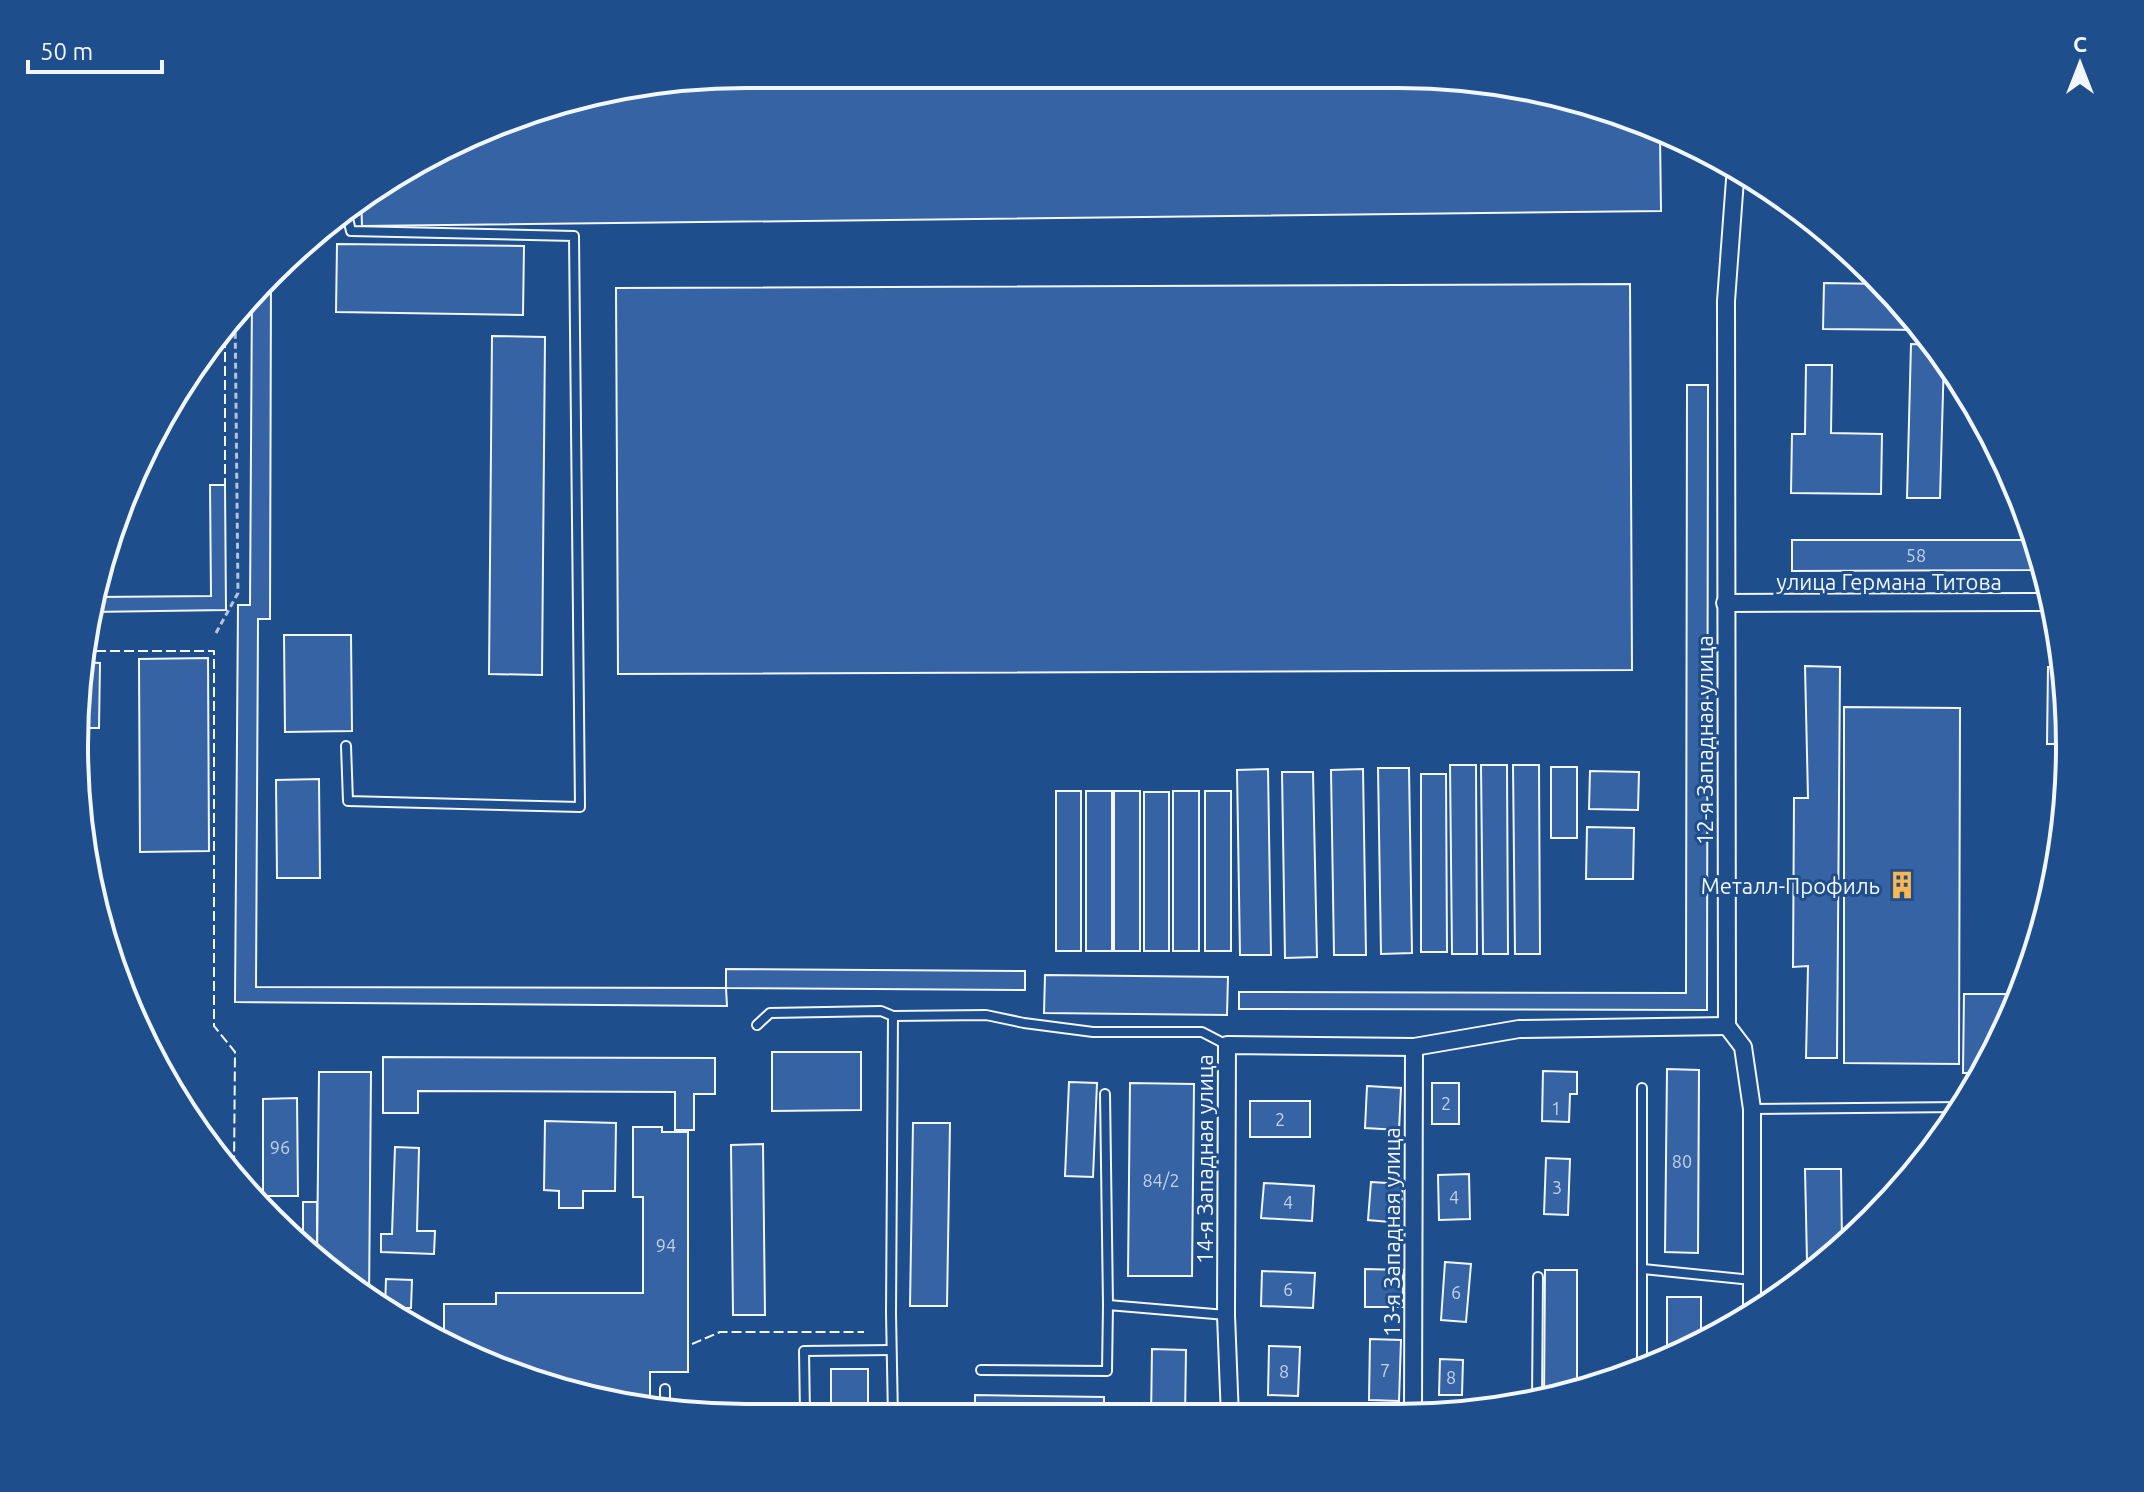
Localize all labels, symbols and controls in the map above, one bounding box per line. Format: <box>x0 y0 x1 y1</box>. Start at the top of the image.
scale bar <box>28 24 162 74</box>
north arrow <box>2040 24 2120 104</box>
text: С <box>2073 31 2087 56</box>
text: 50 m <box>40 38 93 65</box>
house number: 58 <box>1906 545 1926 565</box>
street label: улица Германа Титова <box>1776 569 2002 594</box>
street label: 12-я Западная улица <box>1692 635 1717 845</box>
building icon: Металл-Профиль <box>1887 870 1917 900</box>
place label: Металл-Профиль <box>1701 873 1880 898</box>
street label: 14-я Западная улица <box>1192 1054 1217 1264</box>
house number: 2 <box>1441 1093 1451 1113</box>
house number: 1 <box>1551 1098 1561 1118</box>
house number: 2 <box>1275 1109 1285 1129</box>
street label: 13-я Западная улица <box>1379 1127 1404 1337</box>
house number: 96 <box>270 1137 290 1157</box>
house number: 80 <box>1672 1151 1692 1171</box>
house number: 84/2 <box>1142 1170 1180 1190</box>
house number: 3 <box>1552 1177 1562 1197</box>
house number: 4 <box>1449 1187 1459 1207</box>
house number: 4 <box>1283 1192 1293 1212</box>
house number: 94 <box>656 1235 676 1255</box>
house number: 6 <box>1283 1279 1293 1299</box>
house number: 6 <box>1451 1282 1461 1302</box>
house number: 7 <box>1380 1360 1390 1380</box>
house number: 8 <box>1279 1361 1289 1381</box>
house number: 8 <box>1446 1367 1456 1387</box>

